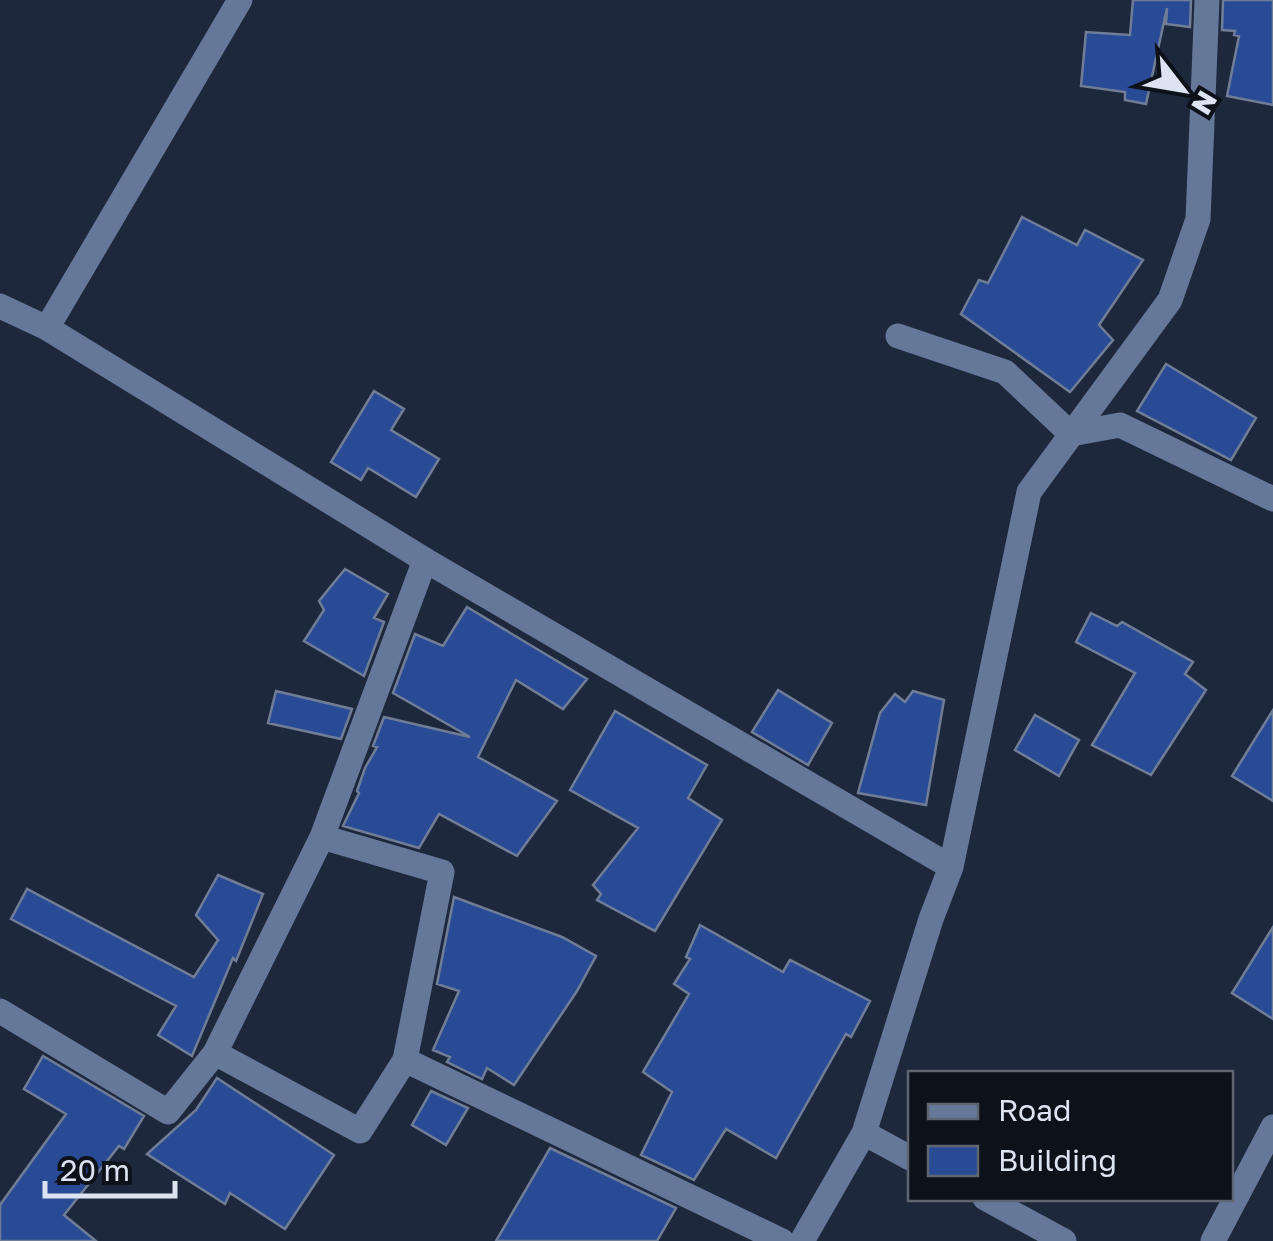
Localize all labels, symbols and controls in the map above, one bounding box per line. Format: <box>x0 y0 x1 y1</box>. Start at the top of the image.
north arrow <box>1133 40 1233 140</box>
text: N <box>1185 86 1224 121</box>
legend <box>908 1071 1233 1201</box>
text: Road <box>998 1092 1072 1128</box>
scale bar <box>45 1136 175 1198</box>
text: Building <box>998 1142 1117 1178</box>
text: 20 m <box>60 1152 130 1188</box>

